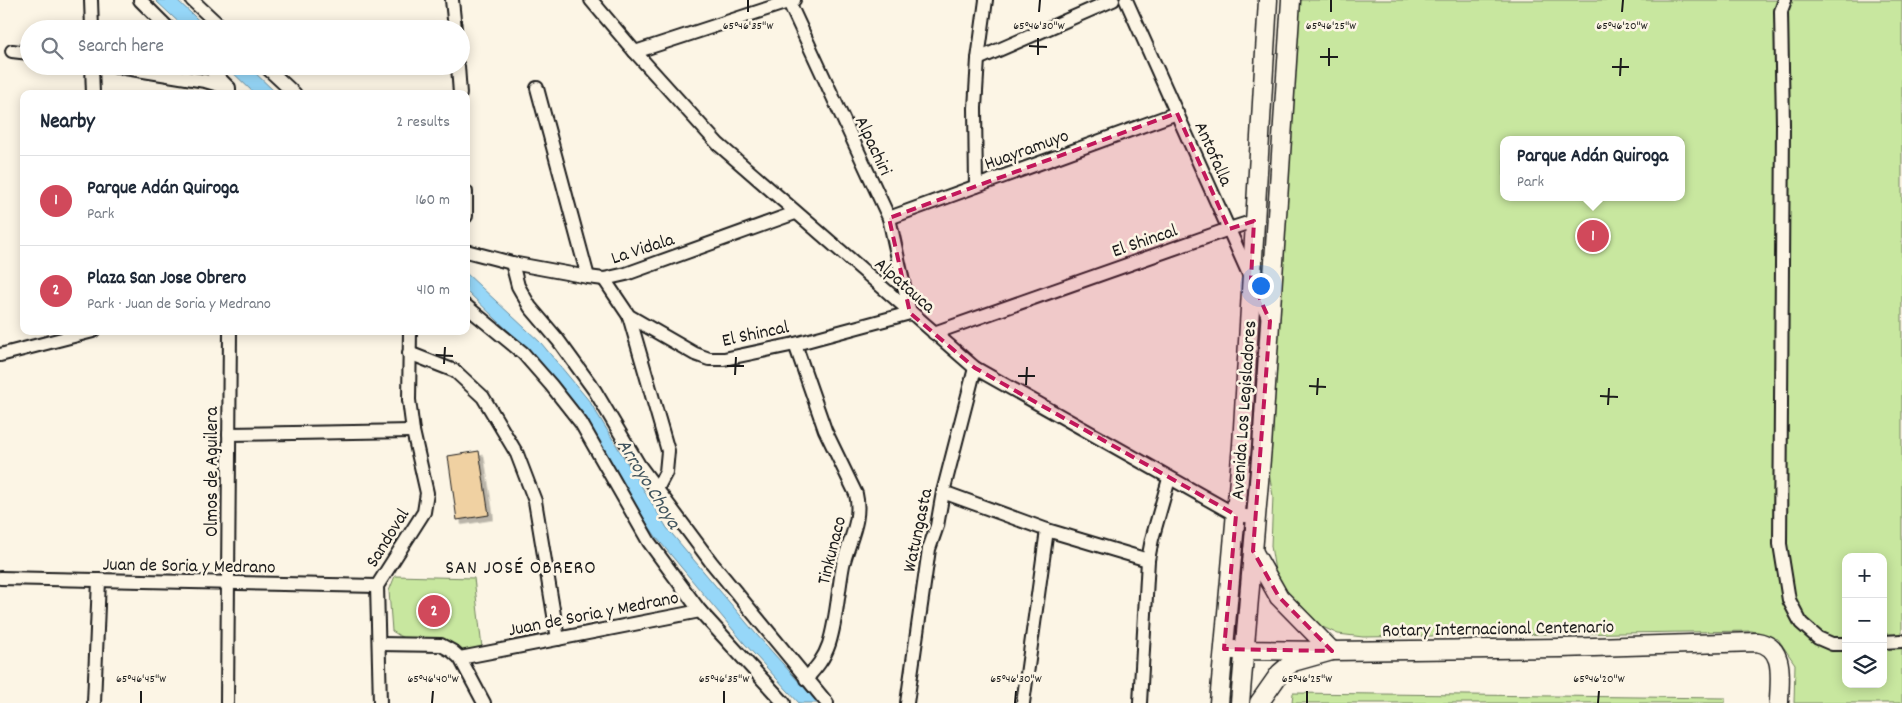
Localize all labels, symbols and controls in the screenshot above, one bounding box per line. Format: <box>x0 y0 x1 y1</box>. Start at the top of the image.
text: 65°46'35"W <box>723 18 773 35</box>
text: 65°46'30"W <box>1013 18 1065 35</box>
text: 65°46'25"W <box>1306 18 1356 35</box>
text: 65°46'20"W <box>1596 18 1648 35</box>
search box <box>20 20 470 75</box>
icon: search <box>38 34 66 62</box>
text: Search here <box>78 34 164 61</box>
text: Nearby <box>40 108 95 138</box>
text: 2 results <box>396 111 450 134</box>
street label: Alpachiri <box>846 112 898 181</box>
street label: Antofalla <box>1186 118 1238 192</box>
street label: Huayramuyo <box>981 124 1073 179</box>
popup <box>1500 136 1685 201</box>
text: Parque Adán Quiroga <box>1517 144 1668 171</box>
text: Park <box>1517 171 1544 194</box>
text: Parque Adán Quiroga <box>87 176 238 203</box>
text: 1 <box>54 189 58 212</box>
text: 160 m <box>415 189 450 212</box>
text: Park <box>87 203 114 226</box>
pin: 1 <box>1577 217 1609 255</box>
street label: El Shincal <box>1109 218 1182 266</box>
street label: La Vidala <box>608 227 679 273</box>
street label: Alpatauca <box>867 252 941 322</box>
text: Plaza San Jose Obrero <box>87 266 246 293</box>
your location <box>1248 273 1274 299</box>
text: 2 <box>53 279 60 302</box>
text: 410 m <box>416 279 450 302</box>
text: Park · Juan de Soria y Medrano <box>87 293 271 316</box>
street label: El Shincal <box>720 315 792 356</box>
street label: Avenida Los Legisladores <box>1226 320 1265 501</box>
street label: Olmos de Aguilera <box>200 406 227 537</box>
water label: Arroyo Choya <box>609 434 687 536</box>
street label: Watungasta <box>897 485 942 575</box>
street label: Sandoval <box>360 504 418 573</box>
street label: Tinkunaco <box>812 514 855 588</box>
street label: Juan de Soria y Medrano <box>102 552 276 583</box>
map controls <box>1842 553 1887 688</box>
button: + <box>1842 553 1887 598</box>
district label: SAN JOSÉ OBRERO <box>445 555 597 583</box>
street label: Juan de Soria y Medrano <box>506 586 681 645</box>
pin: 2 <box>418 592 450 630</box>
button: − <box>1842 598 1887 643</box>
street label: Rotary Internacional Centenario <box>1382 615 1614 646</box>
button: layers <box>1842 643 1887 688</box>
text: 65°46'45"W <box>116 671 166 688</box>
text: 65°46'40"W <box>407 671 459 688</box>
text: 65°46'35"W <box>699 671 749 688</box>
text: 65°46'30"W <box>990 671 1042 688</box>
text: 65°46'25"W <box>1282 671 1332 688</box>
text: 65°46'20"W <box>1573 671 1625 688</box>

